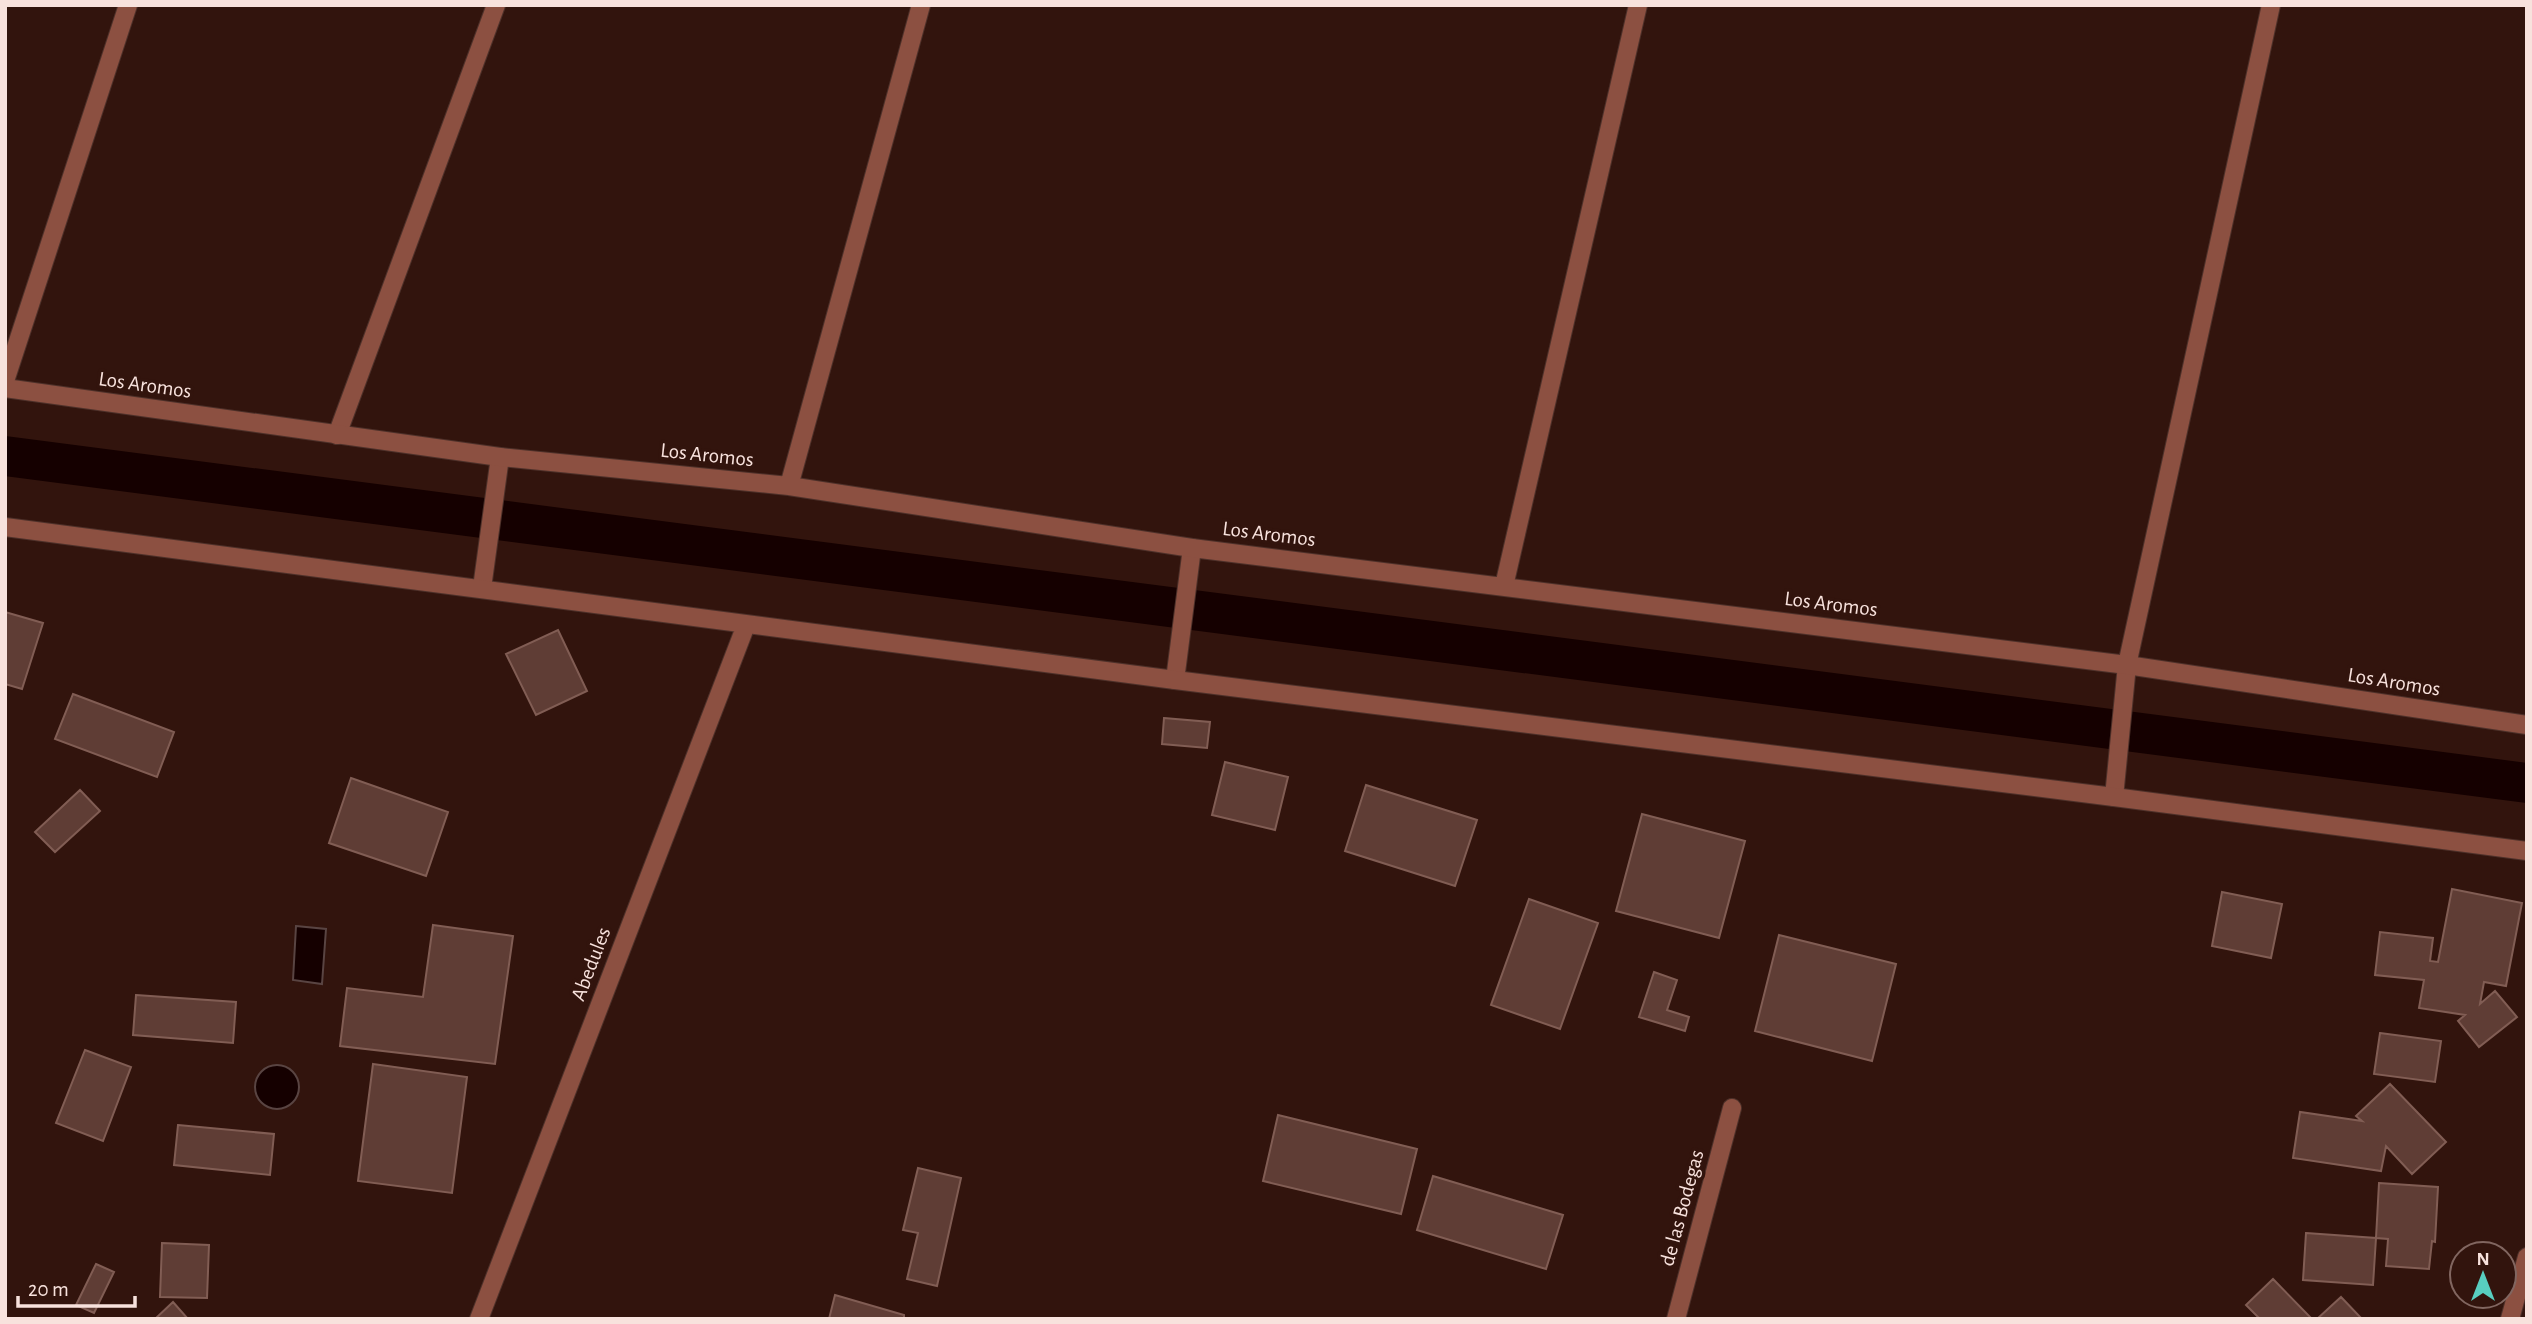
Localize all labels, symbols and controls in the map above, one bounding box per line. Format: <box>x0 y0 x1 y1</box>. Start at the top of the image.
street label: Los Aromos <box>97 368 193 402</box>
street label: Los Aromos <box>659 440 755 470</box>
street label: Los Aromos <box>1221 518 1317 550</box>
street label: Los Aromos <box>1783 588 1879 620</box>
street label: Los Aromos <box>2346 664 2442 700</box>
street label: Abedules <box>567 924 615 1004</box>
street label: de las Bodegas <box>1656 1148 1708 1268</box>
north arrow <box>2448 1240 2518 1310</box>
text: N <box>2476 1250 2490 1269</box>
scale bar <box>18 1264 135 1308</box>
text: 20 m <box>28 1279 69 1300</box>

